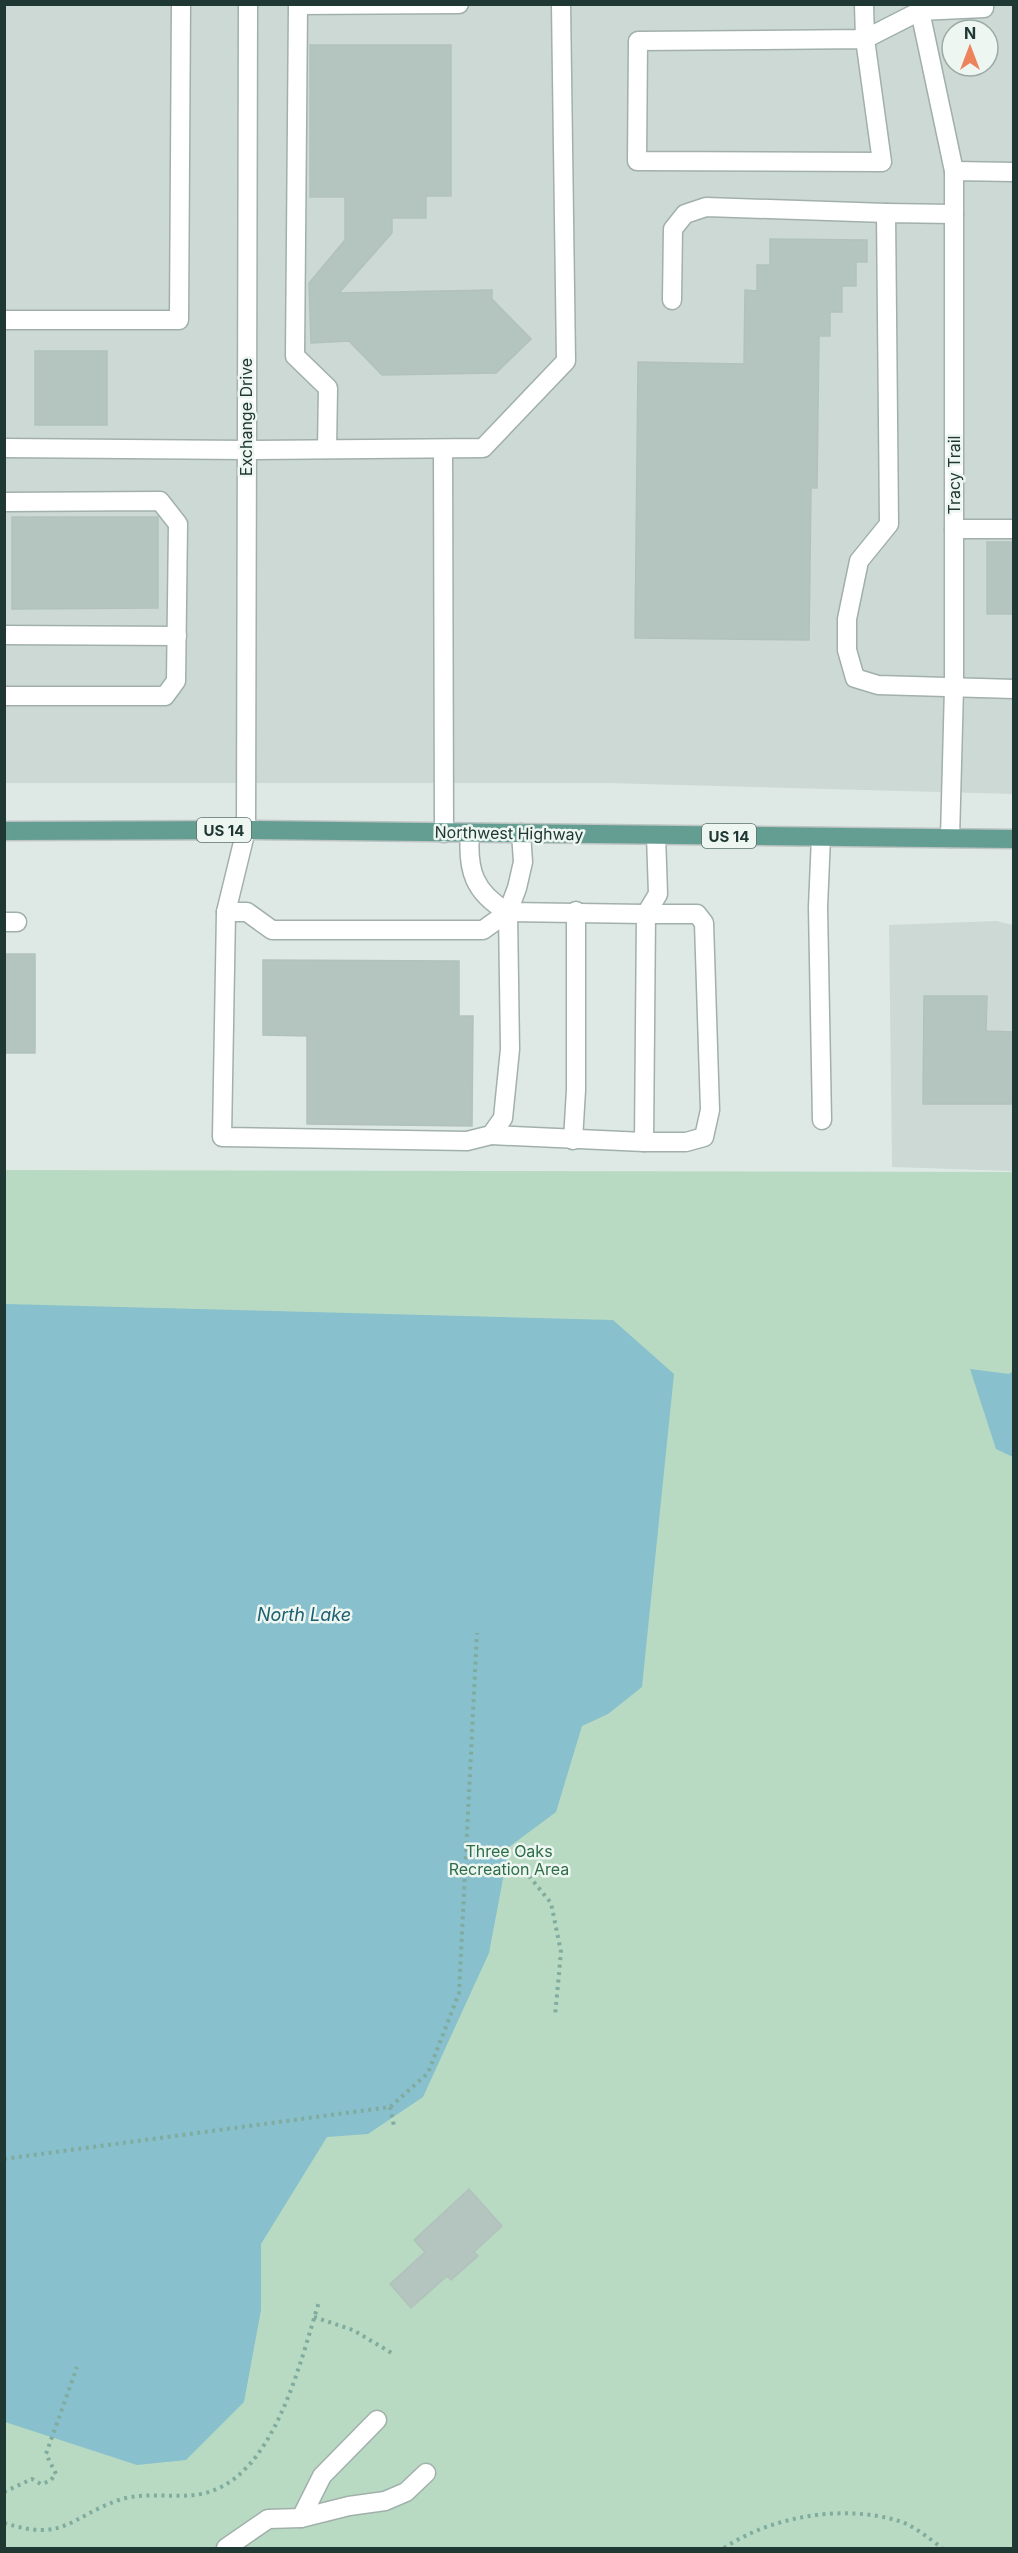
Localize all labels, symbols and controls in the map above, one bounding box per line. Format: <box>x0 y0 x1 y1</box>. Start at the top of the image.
north arrow <box>940 18 1000 78</box>
text: N <box>964 23 976 43</box>
street label: Exchange Drive <box>236 358 256 476</box>
street label: Tracy Trail <box>944 436 964 514</box>
road number: US 14 <box>197 818 251 842</box>
street label: Northwest Highway <box>434 822 584 844</box>
road number: US 14 <box>702 824 756 848</box>
water label: North Lake <box>257 1604 351 1625</box>
park label: Three Oaks Recreation Area <box>449 1841 569 1879</box>

